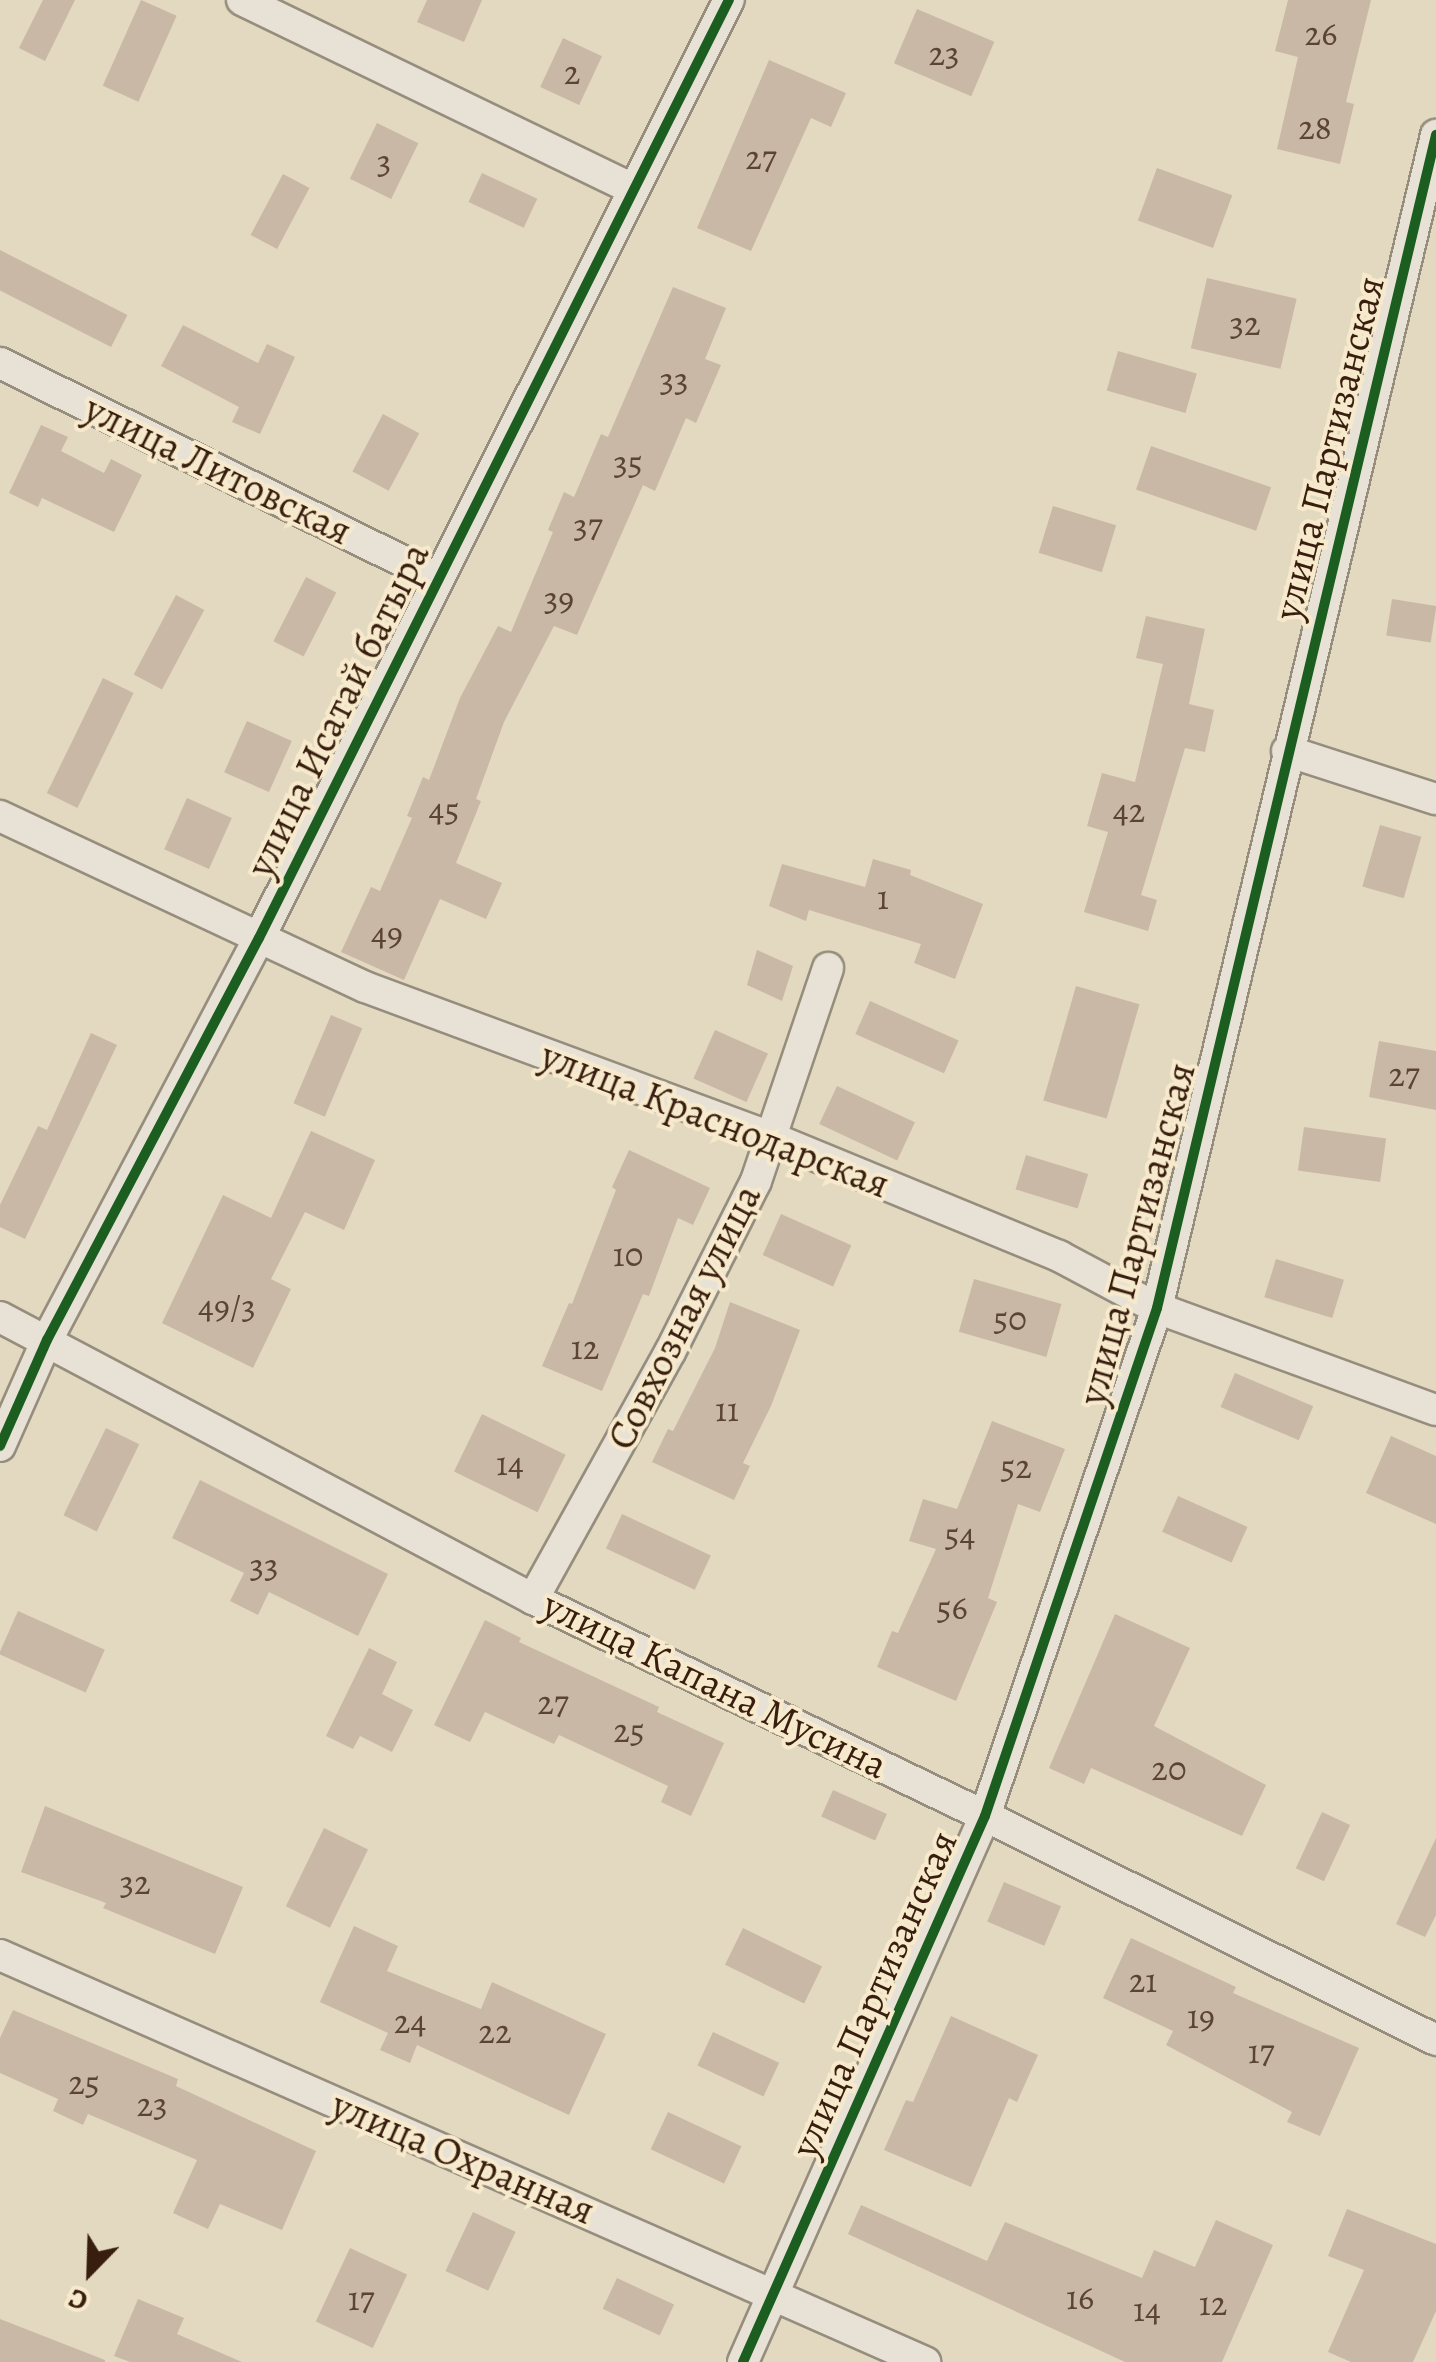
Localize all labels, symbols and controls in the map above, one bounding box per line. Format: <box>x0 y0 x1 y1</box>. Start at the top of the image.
house number: 26 <box>1305 12 1337 54</box>
house number: 23 <box>928 32 960 74</box>
house number: 2 <box>564 51 580 93</box>
house number: 28 <box>1298 106 1332 148</box>
house number: 27 <box>745 136 777 178</box>
house number: 3 <box>377 140 391 182</box>
street label: улица Партизанская <box>1263 271 1395 625</box>
house number: 32 <box>1229 302 1261 344</box>
house number: 33 <box>659 358 689 400</box>
street label: улица Литовская <box>77 385 359 555</box>
house number: 35 <box>613 441 643 483</box>
house number: 37 <box>573 504 603 546</box>
street label: улица Исатай батыра <box>236 535 440 885</box>
house number: 39 <box>544 577 574 619</box>
house number: 45 <box>429 788 459 830</box>
house number: 42 <box>1113 789 1145 831</box>
house number: 1 <box>877 876 889 918</box>
house number: 49 <box>371 912 403 954</box>
street label: улица Краснодарская <box>534 1031 896 1209</box>
house number: 27 <box>1388 1053 1420 1095</box>
street label: улица Партизанская <box>1068 1058 1206 1410</box>
street label: Совхозная улица <box>597 1177 771 1457</box>
house number: 10 <box>613 1233 643 1275</box>
house number: 49/3 <box>198 1285 256 1327</box>
house number: 50 <box>993 1297 1027 1339</box>
house number: 12 <box>571 1326 599 1368</box>
house number: 11 <box>715 1388 739 1430</box>
house number: 14 <box>496 1442 524 1484</box>
house number: 52 <box>1000 1445 1032 1487</box>
house number: 54 <box>945 1513 975 1555</box>
house number: 33 <box>249 1544 279 1586</box>
street label: улица Капана Мусина <box>535 1581 895 1789</box>
house number: 56 <box>936 1586 968 1628</box>
house number: 27 <box>537 1681 569 1723</box>
house number: 25 <box>613 1709 645 1751</box>
house number: 20 <box>1151 1747 1187 1789</box>
street label: улица Партизанская <box>780 1823 968 2165</box>
house number: 32 <box>119 1861 151 1903</box>
house number: 21 <box>1129 1959 1157 2001</box>
house number: 19 <box>1187 1995 1215 2037</box>
house number: 24 <box>394 2000 426 2042</box>
house number: 22 <box>478 2010 512 2052</box>
house number: 17 <box>1248 2030 1274 2072</box>
house number: 25 <box>68 2061 100 2103</box>
street label: улица Охранная <box>324 2081 602 2235</box>
house number: 23 <box>136 2083 168 2125</box>
north arrow <box>40 2222 140 2322</box>
house number: 16 <box>1066 2276 1094 2318</box>
house number: 17 <box>348 2277 374 2319</box>
text: С <box>63 2279 94 2320</box>
house number: 12 <box>1199 2282 1227 2324</box>
house number: 14 <box>1133 2288 1161 2330</box>

